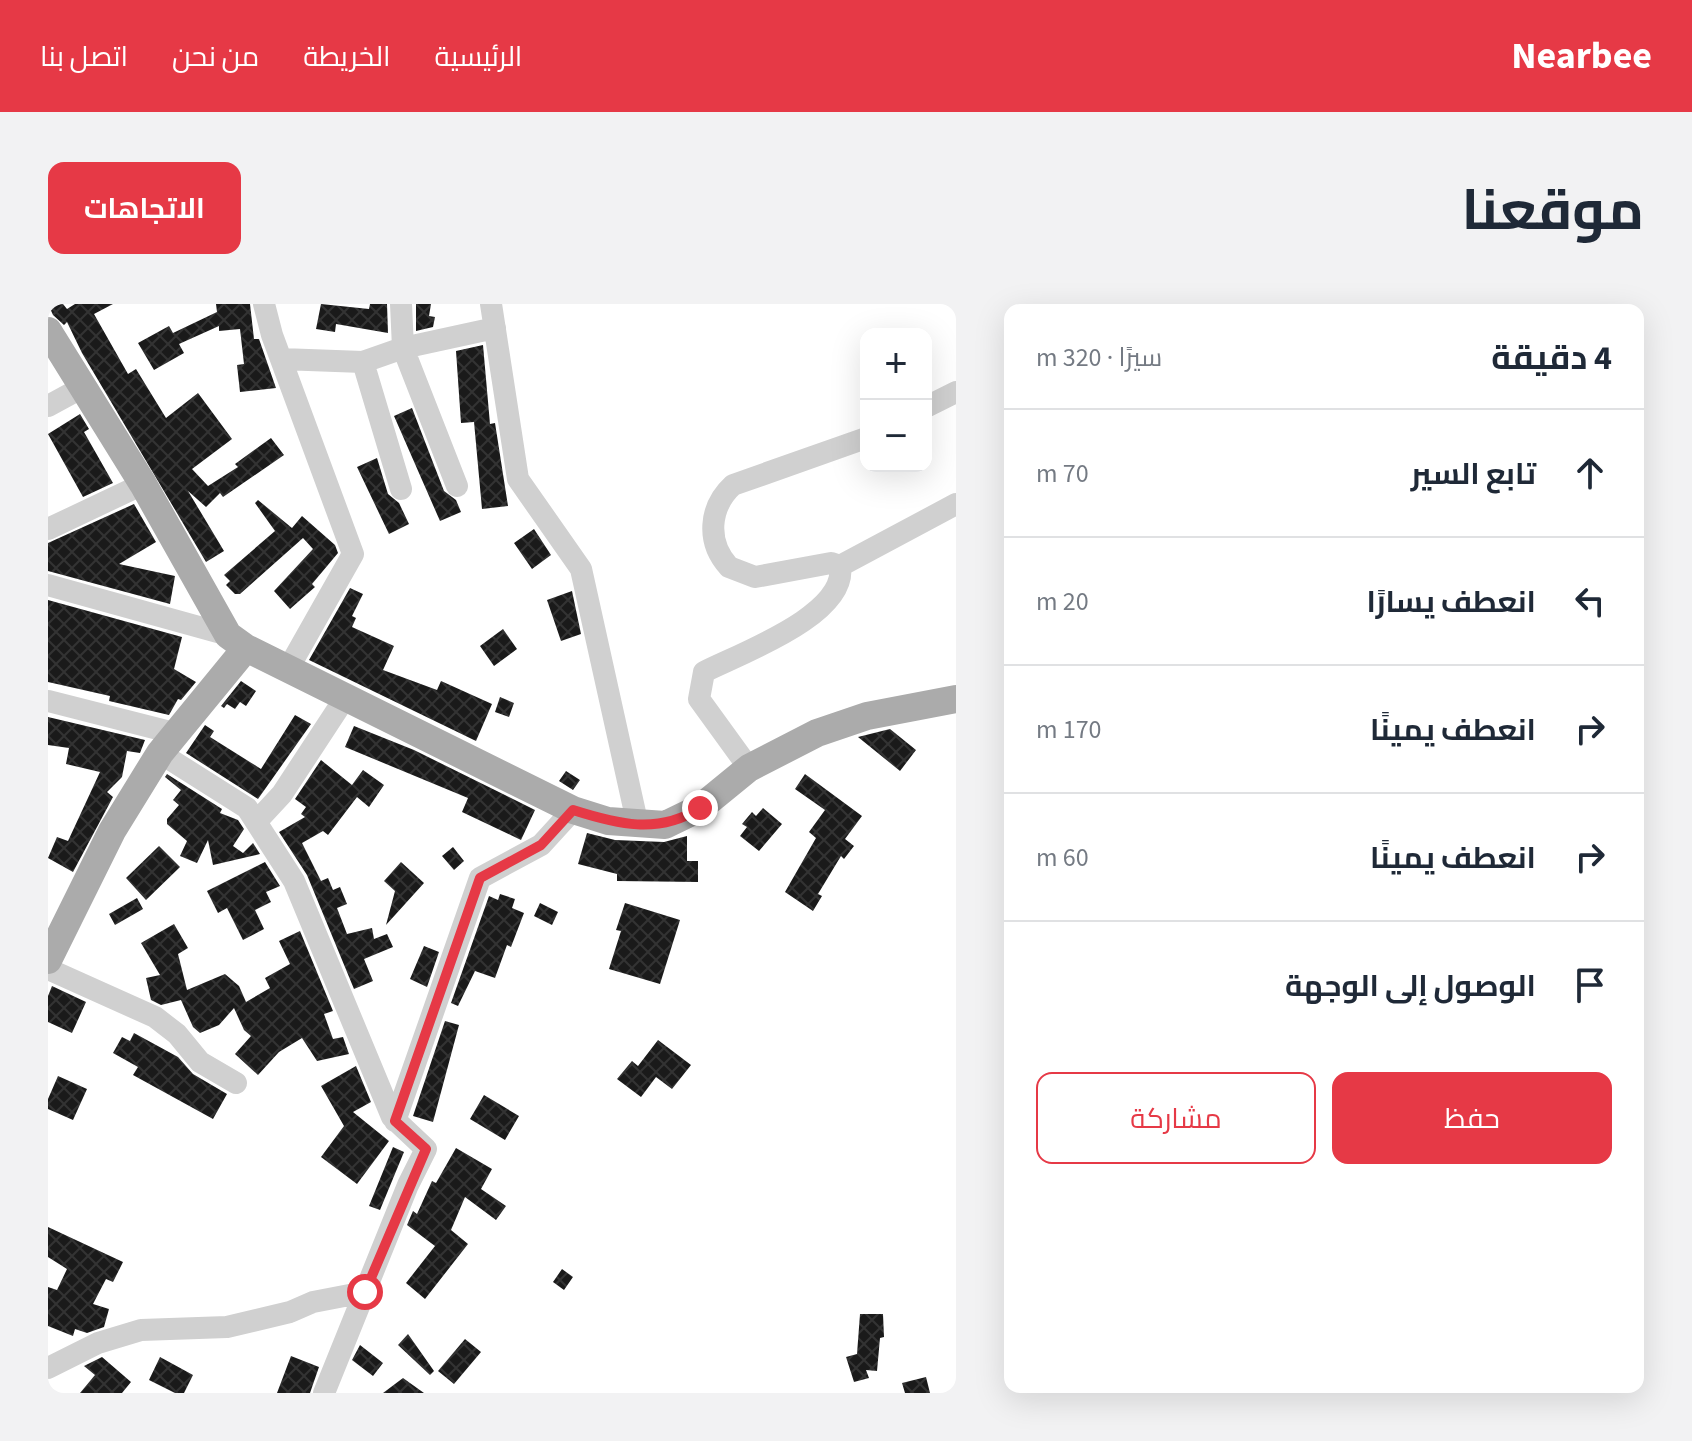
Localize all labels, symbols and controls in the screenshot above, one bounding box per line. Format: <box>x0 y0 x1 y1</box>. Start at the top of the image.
text: Nearbee <box>1511 29 1652 83</box>
text: اتصل بنا <box>40 37 128 77</box>
text: من نحن <box>172 37 259 77</box>
text: الخريطة <box>303 37 391 77</box>
text: الرئيسية <box>435 37 522 77</box>
button: الاتجاهات <box>48 162 241 254</box>
text: موقعنا <box>1461 172 1644 251</box>
map controls <box>860 328 932 472</box>
button: + <box>860 328 932 400</box>
text: 4 دقيقة <box>1491 334 1612 383</box>
text: سيرًا · 320 m <box>1036 339 1162 376</box>
button: − <box>860 400 932 472</box>
icon: ahead <box>1568 451 1612 495</box>
text: تابع السير <box>1411 453 1536 496</box>
text: 70 m <box>1036 455 1089 492</box>
icon: left <box>1568 579 1612 623</box>
text: انعطف يسارًا <box>1366 581 1536 624</box>
text: 20 m <box>1036 583 1089 620</box>
icon: right <box>1568 707 1612 751</box>
text: انعطف يمينًا <box>1370 709 1536 752</box>
text: 170 m <box>1036 711 1102 748</box>
route end <box>682 790 718 826</box>
icon: right <box>1568 835 1612 879</box>
text: انعطف يمينًا <box>1370 837 1536 880</box>
text: 60 m <box>1036 839 1089 876</box>
icon: arrive <box>1568 963 1612 1007</box>
text: الوصول إلى الوجهة <box>1285 965 1536 1008</box>
button: مشاركة <box>1036 1072 1316 1164</box>
button: حفظ <box>1332 1072 1612 1164</box>
route start <box>347 1274 383 1310</box>

